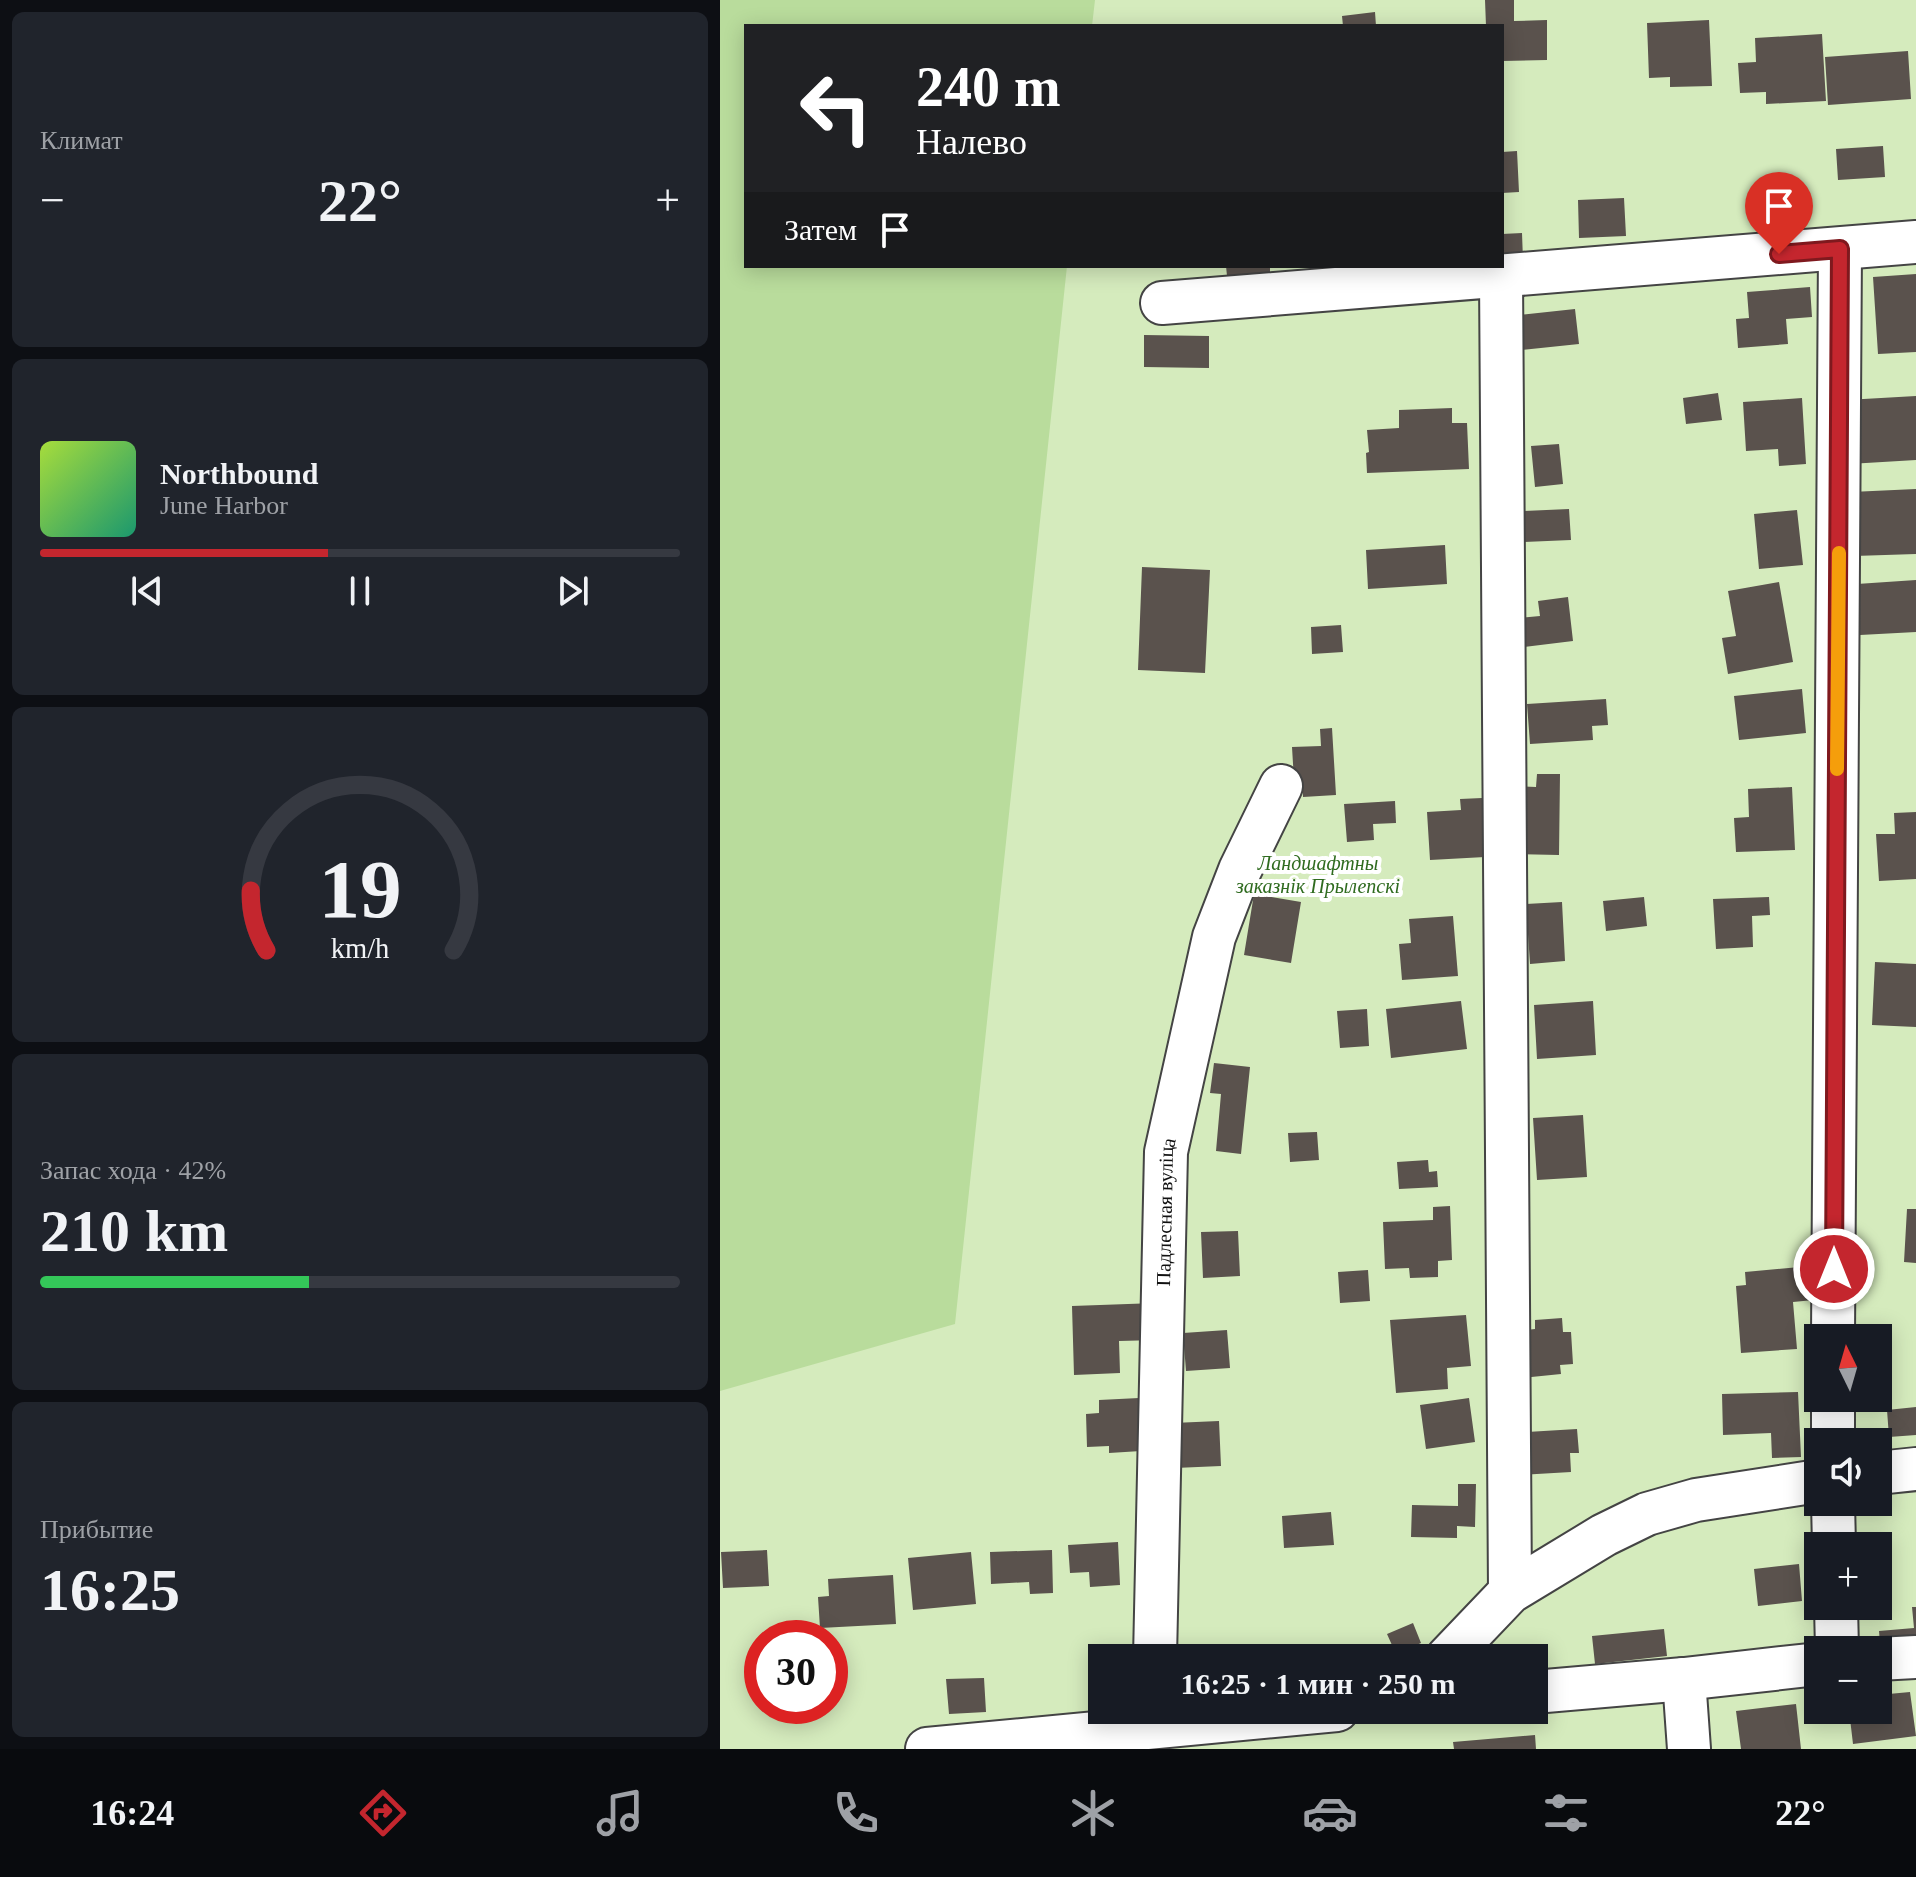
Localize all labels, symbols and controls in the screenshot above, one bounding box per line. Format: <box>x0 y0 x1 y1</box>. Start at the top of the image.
icon: left <box>784 56 888 160</box>
text: 240 m <box>916 56 1061 118</box>
text: Налево <box>916 122 1027 162</box>
text: Климат <box>40 126 123 155</box>
text: 22° <box>318 168 402 234</box>
pin <box>1745 172 1813 254</box>
text: − <box>40 176 65 225</box>
text: + <box>655 176 680 225</box>
icon: arrive <box>1757 184 1801 228</box>
icon: arrive <box>873 208 917 252</box>
text: Затем <box>784 213 857 246</box>
text: Northbound <box>160 457 318 490</box>
text: June Harbor <box>160 491 288 520</box>
icon: previous <box>125 569 169 613</box>
icon: pause <box>338 569 382 613</box>
icon: next <box>551 569 595 613</box>
text: 19 <box>318 842 402 934</box>
park label: Ландшафтны заказнік Прылепскі <box>1235 852 1400 898</box>
text: km/h <box>331 933 389 964</box>
street label: Падлесная вуліца <box>1152 1136 1180 1287</box>
text: Запас хода · 42% <box>40 1156 226 1185</box>
text: 210 km <box>40 1198 228 1264</box>
position arrow <box>1792 1227 1876 1311</box>
north arrow <box>1804 1324 1892 1412</box>
map controls <box>1804 1324 1892 1724</box>
button: sound <box>1804 1428 1892 1516</box>
text: Прибытие <box>40 1515 153 1544</box>
button: + <box>1804 1532 1892 1620</box>
text: 16:25 <box>40 1557 180 1623</box>
speed limit sign: 30 <box>744 1620 848 1724</box>
button: − <box>1804 1636 1892 1724</box>
text: 16:25 · 1 мин · 250 m <box>1181 1667 1456 1700</box>
icon: directions <box>355 1785 411 1841</box>
icon: music <box>592 1785 648 1841</box>
icon: phone <box>828 1785 884 1841</box>
icon: climate <box>1065 1785 1121 1841</box>
icon: car <box>1302 1785 1358 1841</box>
icon: filters <box>1538 1785 1594 1841</box>
text: 16:24 <box>90 1793 174 1833</box>
text: 22° <box>1775 1793 1826 1833</box>

